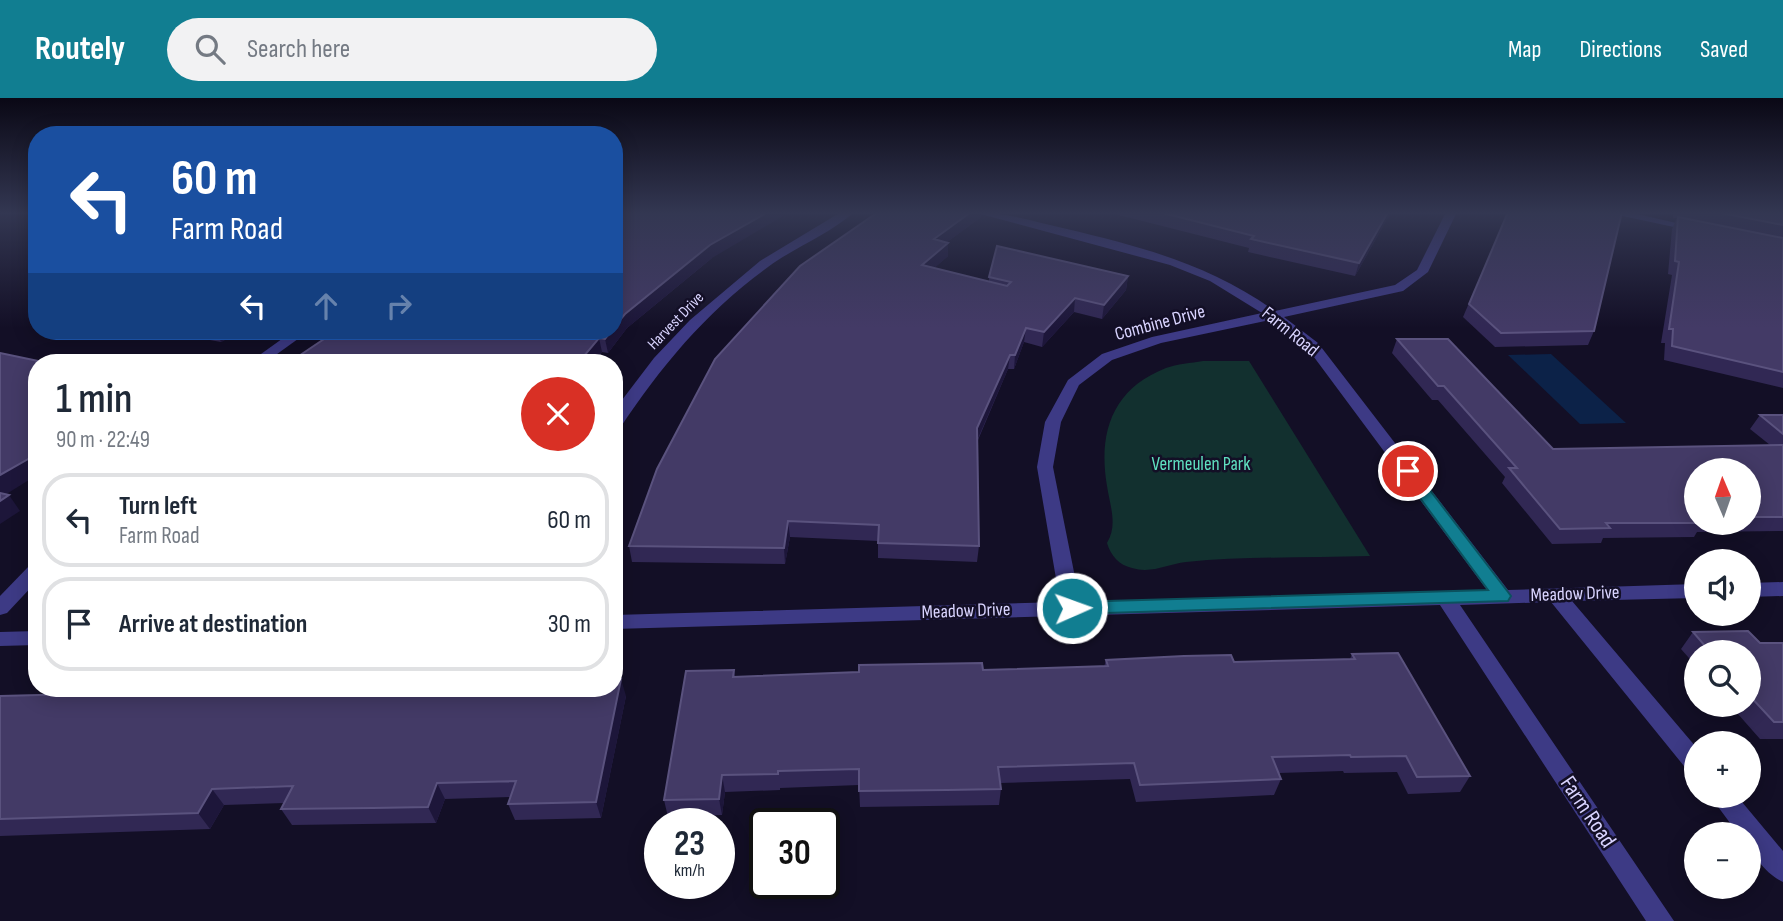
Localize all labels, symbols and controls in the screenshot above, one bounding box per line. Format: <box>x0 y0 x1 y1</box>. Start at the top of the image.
search box <box>167 18 657 81</box>
text: Routely <box>35 29 125 69</box>
icon: search <box>191 30 229 68</box>
text: Search here <box>247 34 350 65</box>
text: Map <box>1508 35 1541 64</box>
text: Directions <box>1579 35 1662 64</box>
text: Saved <box>1700 35 1748 64</box>
text: 60 m <box>171 150 258 209</box>
icon: left <box>56 154 147 245</box>
text: Farm Road <box>171 210 283 249</box>
icon: left <box>234 287 272 325</box>
icon: ahead <box>307 287 345 325</box>
icon: right <box>380 287 418 325</box>
street label: Harvest Drive <box>644 288 708 354</box>
street label: Combine Drive <box>1112 300 1208 346</box>
street label: Farm Road <box>1257 302 1323 362</box>
text: 1 min <box>56 374 132 425</box>
button: close <box>521 377 595 451</box>
text: 90 m · 22:49 <box>56 426 150 454</box>
pin <box>1378 441 1438 501</box>
icon: arrive <box>1389 452 1427 490</box>
park label: Vermeulen Park <box>1152 453 1251 476</box>
north arrow <box>1684 458 1760 536</box>
map controls <box>1684 458 1761 899</box>
text: Turn left <box>119 491 197 522</box>
icon: left <box>60 501 98 539</box>
text: 60 m <box>547 505 591 536</box>
text: Farm Road <box>119 522 200 550</box>
button: sound <box>1684 549 1761 626</box>
position arrow <box>1035 571 1109 645</box>
street label: Meadow Drive <box>1530 581 1620 607</box>
street label: Meadow Drive <box>921 598 1011 624</box>
icon: arrive <box>60 605 98 643</box>
text: Arrive at destination <box>119 609 307 640</box>
text: 30 m <box>548 609 591 640</box>
button: search <box>1684 640 1761 717</box>
button: + <box>1684 731 1761 808</box>
street label: Farm Road <box>1554 771 1622 853</box>
speed limit sign: 30 <box>749 808 840 899</box>
button: − <box>1684 822 1761 899</box>
text: 23 <box>674 823 705 866</box>
text: km/h <box>674 860 705 881</box>

